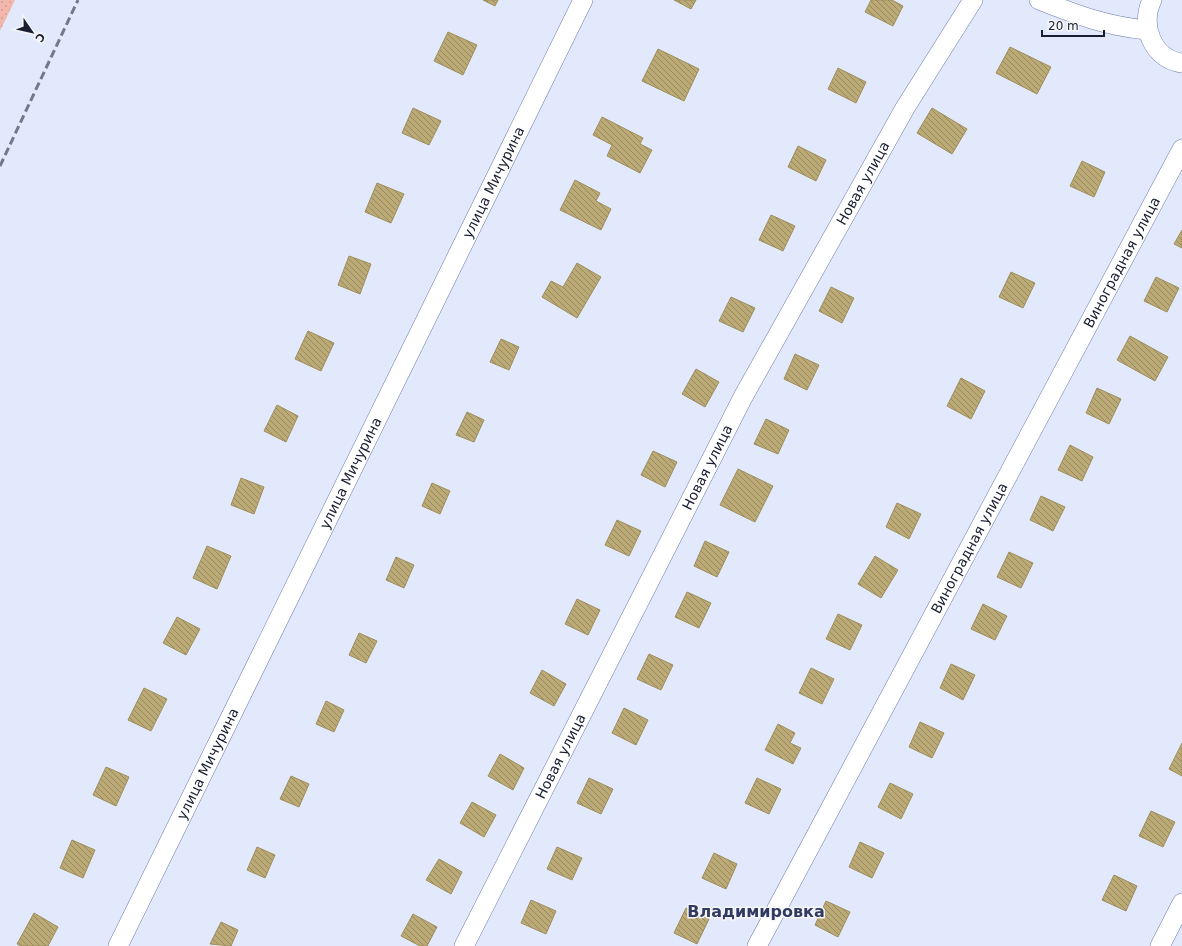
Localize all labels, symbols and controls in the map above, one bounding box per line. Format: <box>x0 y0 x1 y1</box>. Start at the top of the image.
north arrow <box>12 12 52 52</box>
scale bar <box>1042 12 1104 38</box>
text: 20 m <box>1048 19 1079 33</box>
text: С <box>32 30 48 44</box>
street label: улица Мичурина <box>459 124 528 241</box>
street label: Новая улица <box>833 139 893 228</box>
street label: Виноградная улица <box>1080 194 1163 330</box>
street label: улица Мичурина <box>316 415 385 532</box>
street label: Новая улица <box>679 422 736 512</box>
street label: Виноградная улица <box>928 480 1011 616</box>
street label: улица Мичурина <box>173 705 242 822</box>
street label: Новая улица <box>532 711 589 801</box>
district label: Владимировка <box>687 902 825 921</box>

